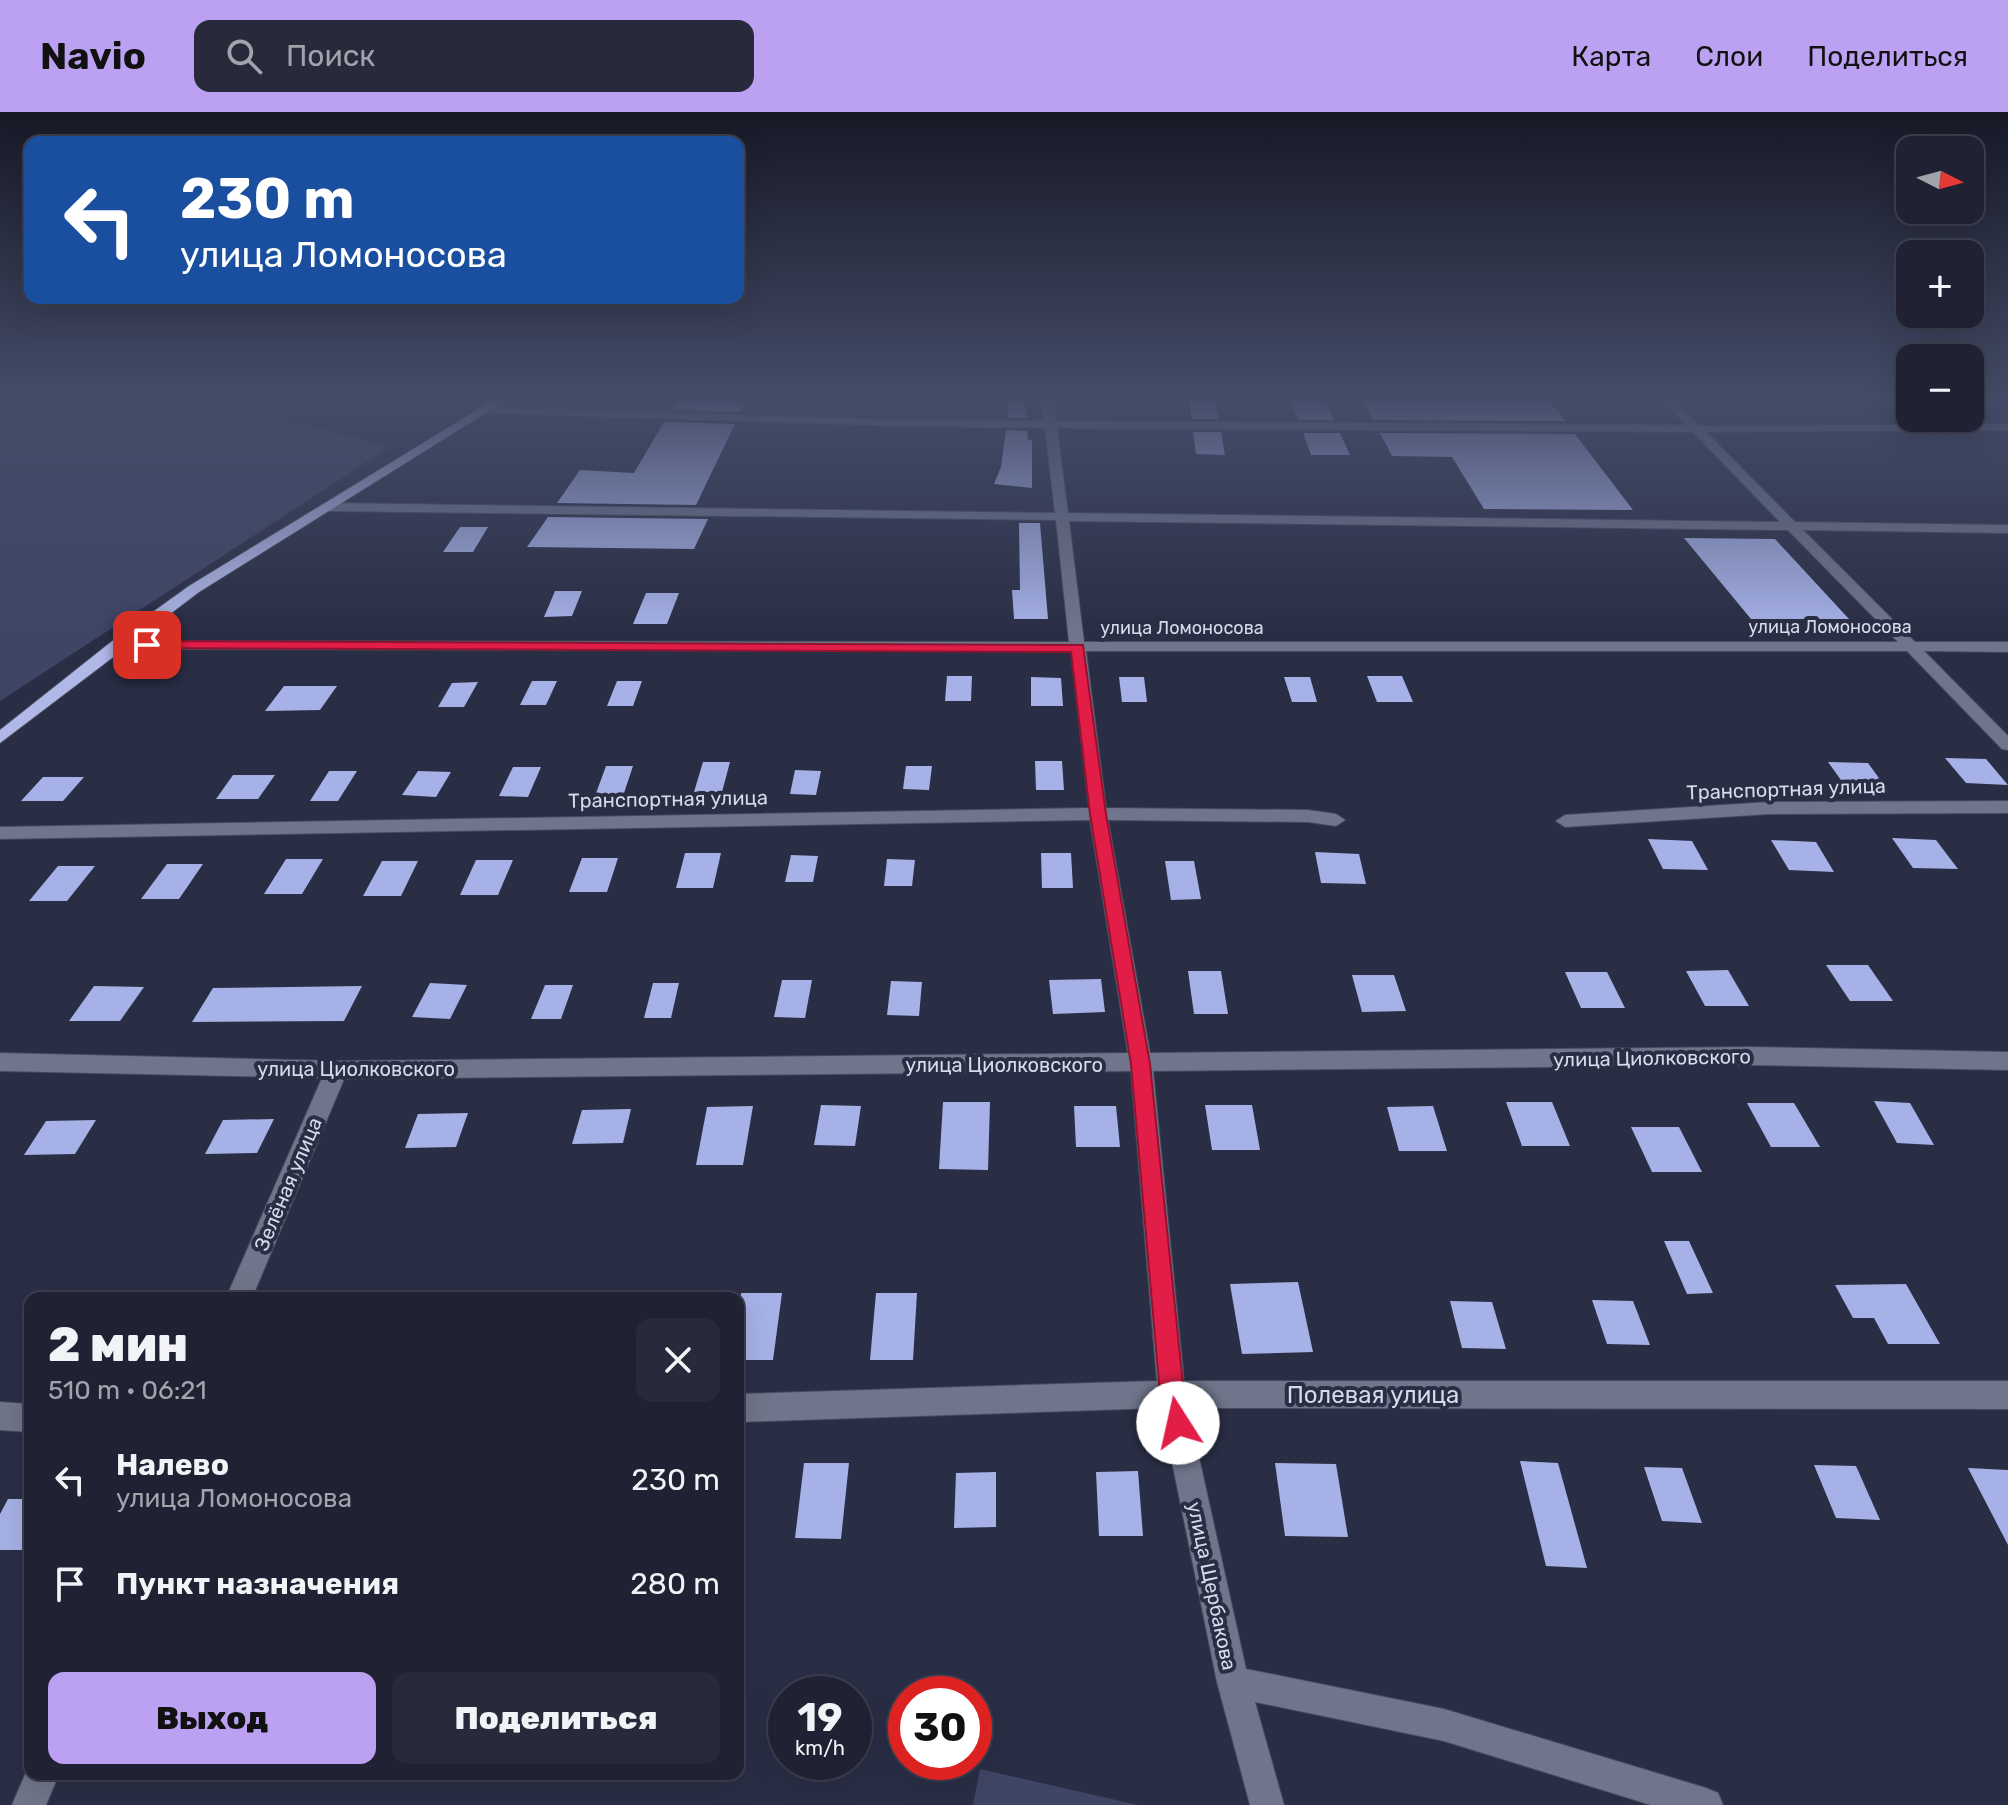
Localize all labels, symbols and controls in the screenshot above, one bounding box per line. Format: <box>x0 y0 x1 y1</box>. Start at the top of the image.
search box <box>194 20 754 92</box>
text: Navio <box>40 33 146 79</box>
icon: search <box>222 34 266 78</box>
text: Поиск <box>286 38 375 74</box>
text: Карта <box>1571 40 1651 73</box>
text: Слои <box>1695 40 1763 73</box>
text: Поделиться <box>1807 40 1968 73</box>
north arrow <box>1896 136 1984 224</box>
map controls <box>1896 136 1984 432</box>
text: 230 m <box>180 166 355 232</box>
icon: left <box>48 168 152 272</box>
text: улица Ломоносова <box>180 233 507 276</box>
button: + <box>1896 240 1984 328</box>
button: − <box>1896 344 1984 432</box>
pin <box>113 611 181 679</box>
street label: улица Ломоносова <box>1748 616 1912 638</box>
street label: улица Ломоносова <box>1100 617 1264 639</box>
icon: arrive <box>125 623 169 667</box>
street label: Транспортная улица <box>1686 774 1886 804</box>
street label: Транспортная улица <box>568 785 768 813</box>
street label: улица Циолковского <box>1553 1044 1751 1072</box>
street label: улица Циолковского <box>905 1053 1103 1077</box>
street label: улица Циолковского <box>257 1057 455 1081</box>
street label: Зелёная улица <box>249 1114 327 1254</box>
text: 2 мин <box>48 1316 188 1373</box>
button: close <box>636 1318 720 1402</box>
text: 510 m · 06:21 <box>48 1375 207 1406</box>
position arrow <box>1136 1381 1220 1465</box>
street label: Полевая улица <box>1287 1381 1459 1409</box>
text: Налево <box>116 1447 229 1483</box>
icon: left <box>48 1458 92 1502</box>
text: 230 m <box>631 1462 720 1498</box>
text: улица Ломоносова <box>116 1483 352 1514</box>
street label: улица Щербакова <box>1182 1500 1242 1672</box>
icon: arrive <box>48 1562 92 1606</box>
text: Пункт назначения <box>116 1566 399 1602</box>
text: 280 m <box>630 1566 720 1602</box>
button: Выход <box>48 1672 376 1764</box>
button: Поделиться <box>392 1672 720 1764</box>
speed limit sign: 30 <box>888 1676 992 1780</box>
text: 19 <box>797 1694 843 1741</box>
text: km/h <box>795 1736 845 1760</box>

